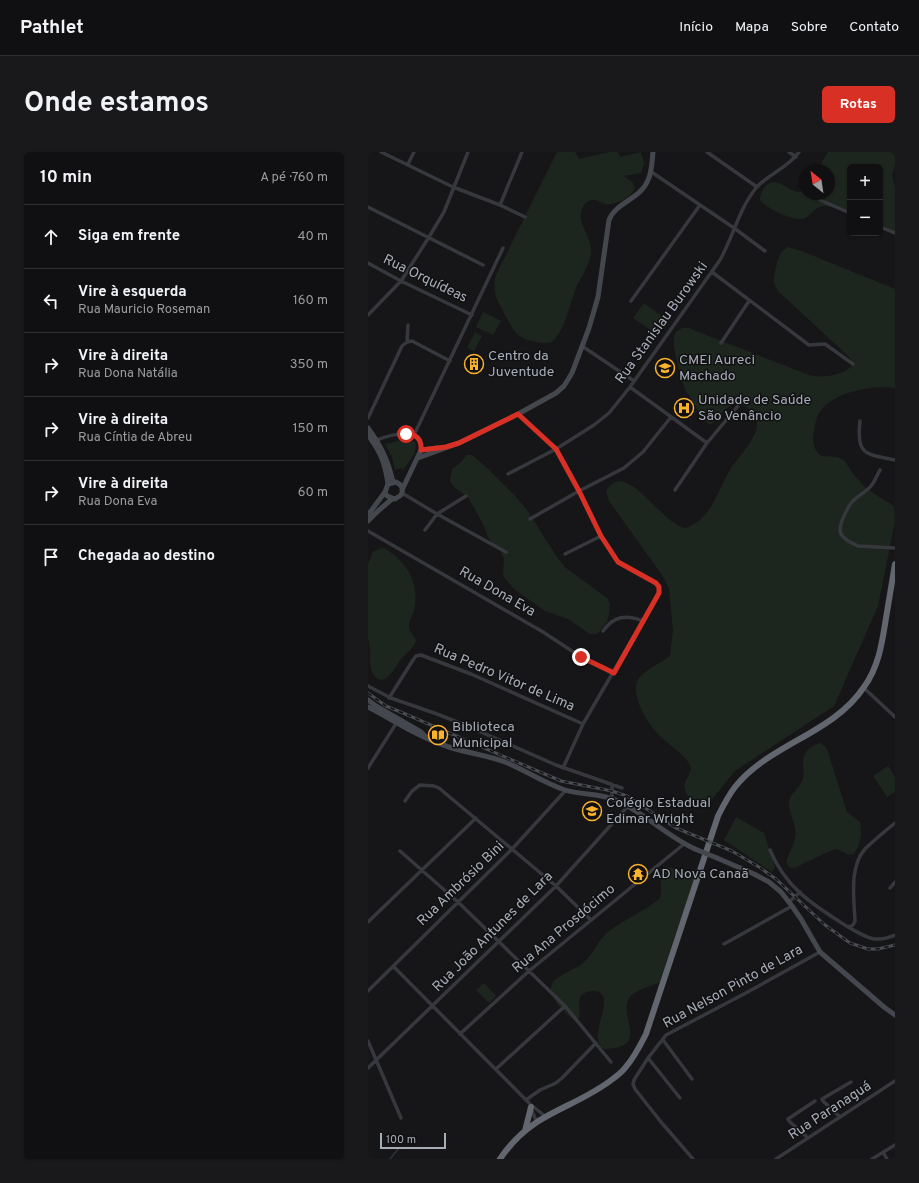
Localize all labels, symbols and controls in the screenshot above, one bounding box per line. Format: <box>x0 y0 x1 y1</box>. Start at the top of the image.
text: Pathlet <box>20 16 84 40</box>
text: Início <box>679 19 713 36</box>
text: Mapa <box>735 19 769 36</box>
text: Sobre <box>791 19 827 36</box>
text: Contato <box>849 19 899 36</box>
text: Onde estamos <box>24 86 209 122</box>
button: Rotas <box>822 86 895 123</box>
north arrow <box>799 164 835 200</box>
map controls <box>847 164 883 236</box>
button: + <box>847 164 883 200</box>
text: 10 min <box>40 167 92 189</box>
text: A pé · 760 m <box>260 170 328 186</box>
button: − <box>847 200 883 236</box>
icon: ahead <box>40 226 62 248</box>
text: Siga em frente <box>78 227 180 246</box>
text: 40 m <box>298 229 328 245</box>
street label: Rua Orquídeas <box>380 251 470 307</box>
street label: Rua Stanislau Burowski <box>612 259 712 387</box>
text: Vire à esquerda <box>78 283 187 302</box>
icon: left <box>40 290 62 312</box>
text: 160 m <box>293 293 328 309</box>
text: Rua Mauricio Roseman <box>78 302 210 318</box>
text: Vire à direita <box>78 347 168 366</box>
place label: Centro da Juventude <box>488 348 554 381</box>
place label: CMEI Aureci Machado <box>679 352 755 385</box>
building icon: Centro da Juventude <box>463 353 485 375</box>
icon: right <box>40 354 62 376</box>
text: 350 m <box>290 357 328 373</box>
school or university icon: CMEI Aureci Machado <box>654 357 676 379</box>
text: Rua Dona Natália <box>78 366 178 382</box>
place label: Unidade de Saúde São Venâncio <box>698 392 811 425</box>
hospital icon: Unidade de Saúde São Venâncio <box>673 397 695 419</box>
text: Vire à direita <box>78 411 168 430</box>
icon: right <box>40 418 62 440</box>
text: 150 m <box>293 421 328 437</box>
route start <box>397 425 415 443</box>
text: Rua Cíntia de Abreu <box>78 430 192 446</box>
text: Vire à direita <box>78 475 168 494</box>
icon: right <box>40 482 62 504</box>
text: 60 m <box>298 485 328 501</box>
text: Rua Dona Eva <box>78 494 157 510</box>
icon: arrive <box>40 546 62 568</box>
text: Chegada ao destino <box>78 547 215 566</box>
street label: Rua Dona Eva <box>456 563 538 621</box>
street label: Rua Pedro Vitor de Lima <box>431 641 577 715</box>
route end <box>572 648 590 666</box>
place label: Biblioteca Municipal <box>452 719 515 752</box>
library icon: Biblioteca Municipal <box>427 724 449 746</box>
place label: Colégio Estadual Edimar Wright <box>606 795 711 828</box>
school or university icon: Colégio Estadual Edimar Wright <box>581 800 603 822</box>
street label: Rua Ambrósio Bini <box>414 838 508 930</box>
temple icon: AD Nova Canaã <box>627 863 649 885</box>
place label: AD Nova Canaã <box>652 866 749 883</box>
street label: Rua João Antunes de Lara <box>429 868 557 996</box>
street label: Rua Ana Prosdócimo <box>509 881 619 977</box>
street label: Rua Nelson Pinto de Lara <box>660 941 806 1033</box>
street label: Rua Paranaguá <box>785 1078 875 1144</box>
scale bar <box>380 1131 446 1150</box>
text: 100 m <box>386 1133 416 1147</box>

